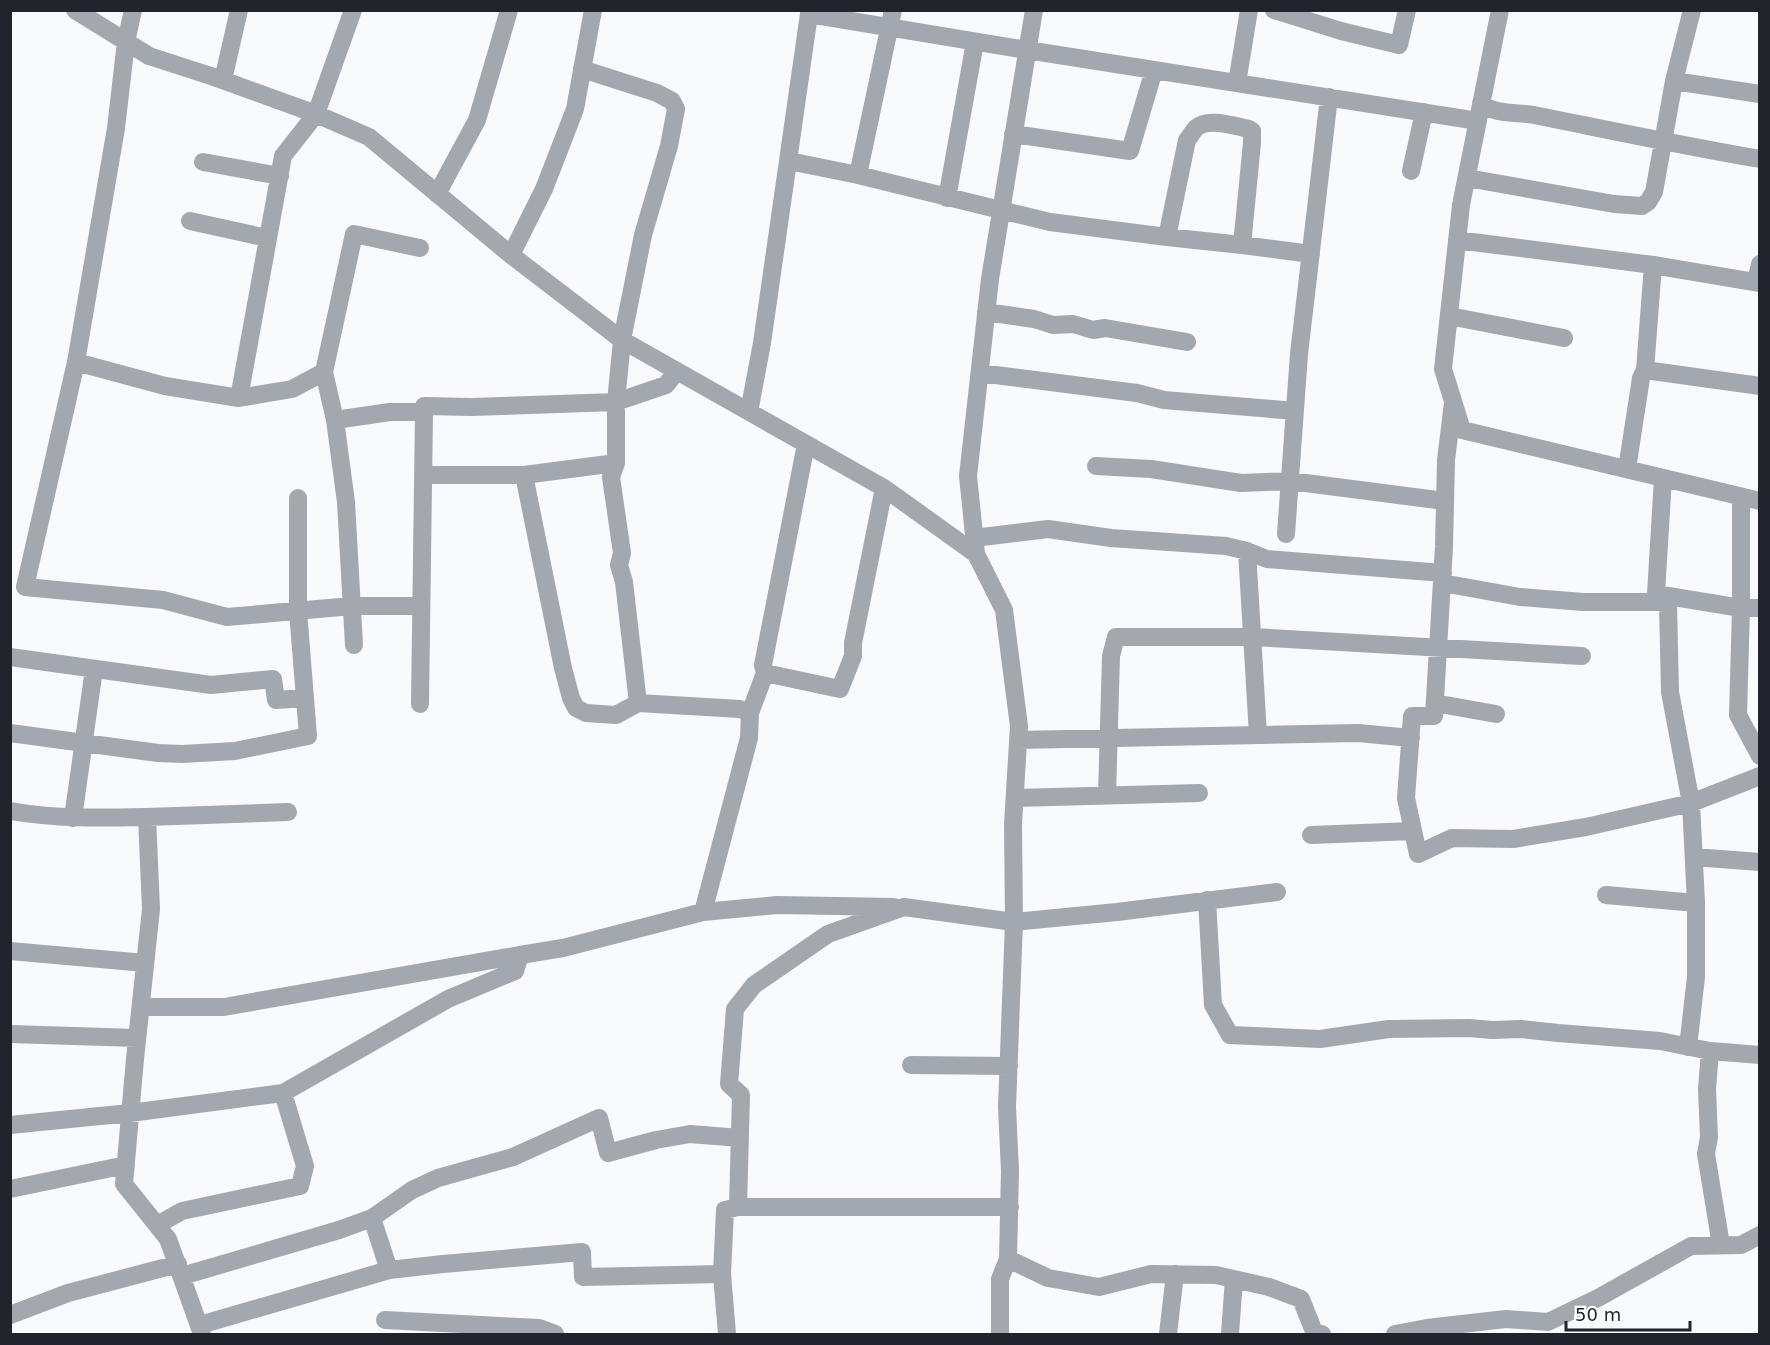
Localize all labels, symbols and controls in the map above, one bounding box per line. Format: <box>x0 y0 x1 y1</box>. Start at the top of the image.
scale bar <box>1566 1294 1690 1332</box>
text: 50 m <box>1575 1304 1621 1325</box>

